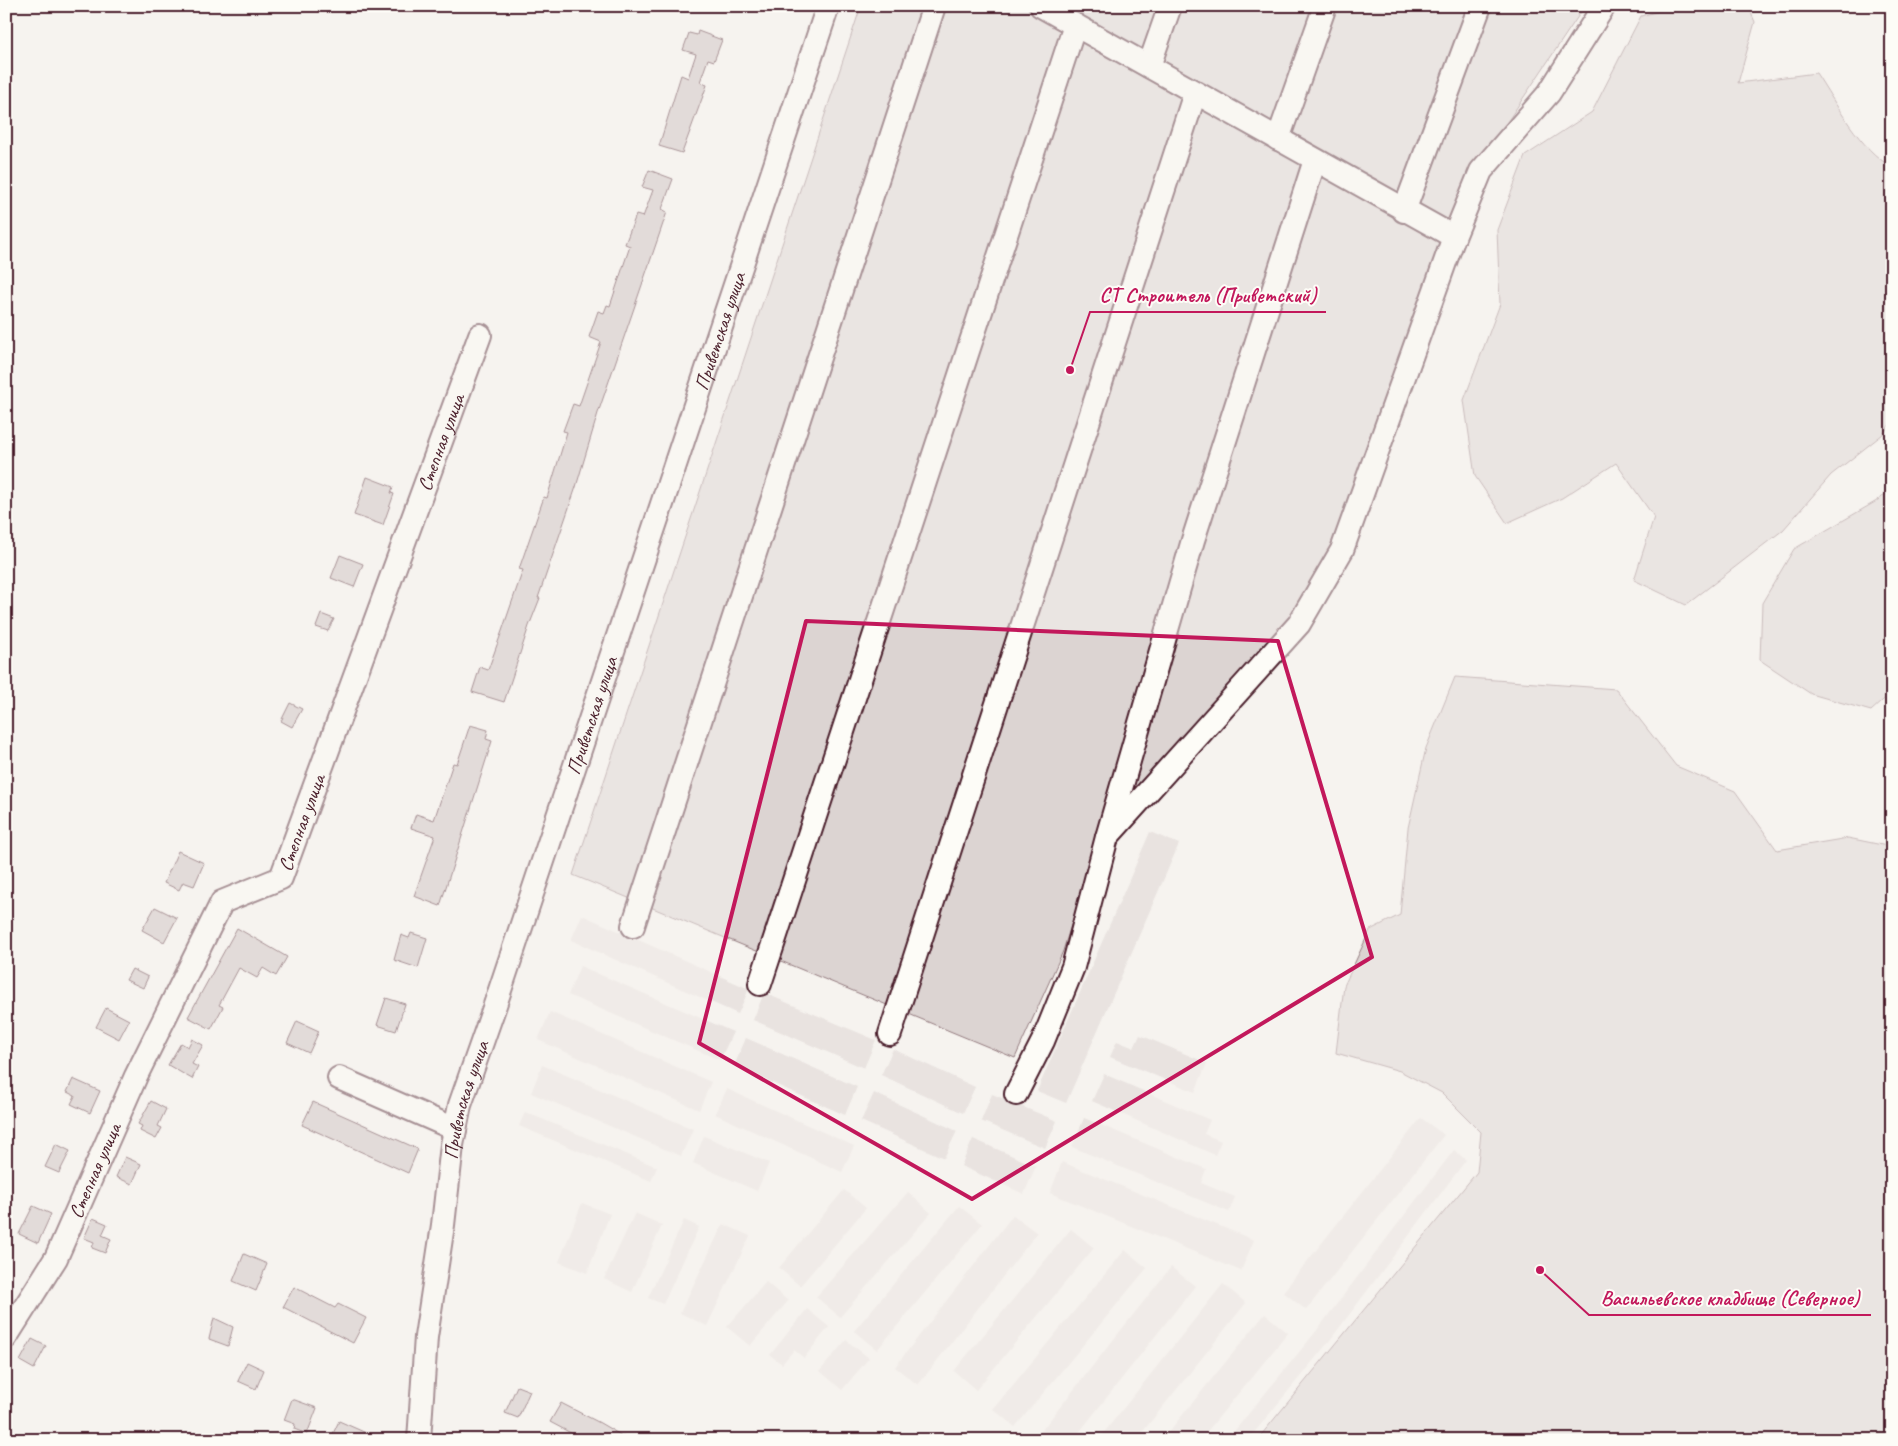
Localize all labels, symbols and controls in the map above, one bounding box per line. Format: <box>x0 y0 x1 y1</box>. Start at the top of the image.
street label: Приветская улица <box>688 268 751 393</box>
callout: СТ Строитель (Приветский) <box>1090 276 1326 312</box>
text: СТ Строитель (Приветский) <box>1100 282 1319 308</box>
street label: Степная улица <box>411 389 470 494</box>
street label: Приветская улица <box>560 652 623 778</box>
street label: Степная улица <box>272 769 331 874</box>
street label: Приветская улица <box>438 1036 495 1161</box>
street label: Степная улица <box>63 1118 127 1222</box>
callout: Васильевское кладбище (Северное) <box>1589 1279 1871 1315</box>
text: Васильевское кладбище (Северное) <box>1601 1285 1861 1311</box>

